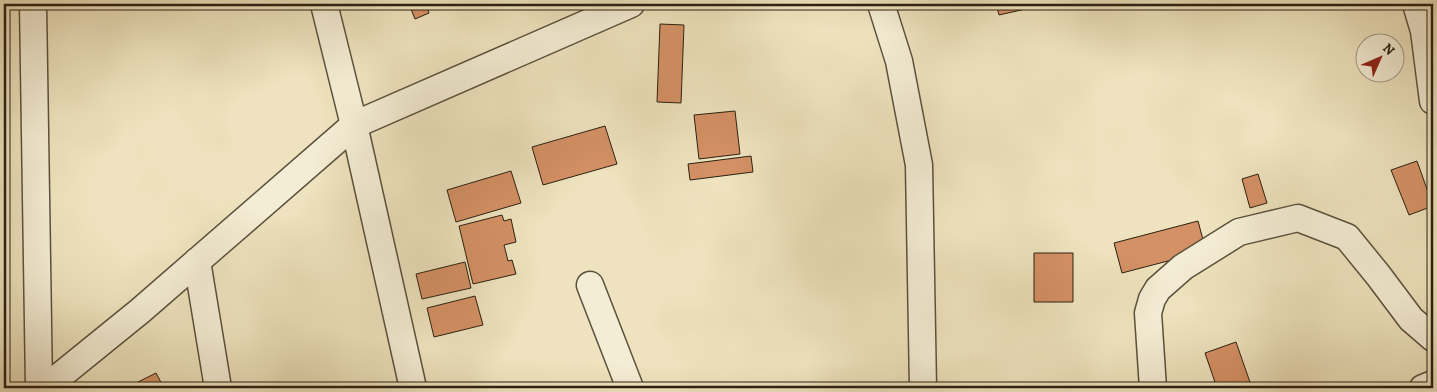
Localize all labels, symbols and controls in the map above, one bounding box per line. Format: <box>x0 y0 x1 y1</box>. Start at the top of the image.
north arrow <box>1354 32 1404 82</box>
text: N <box>1379 39 1399 59</box>

